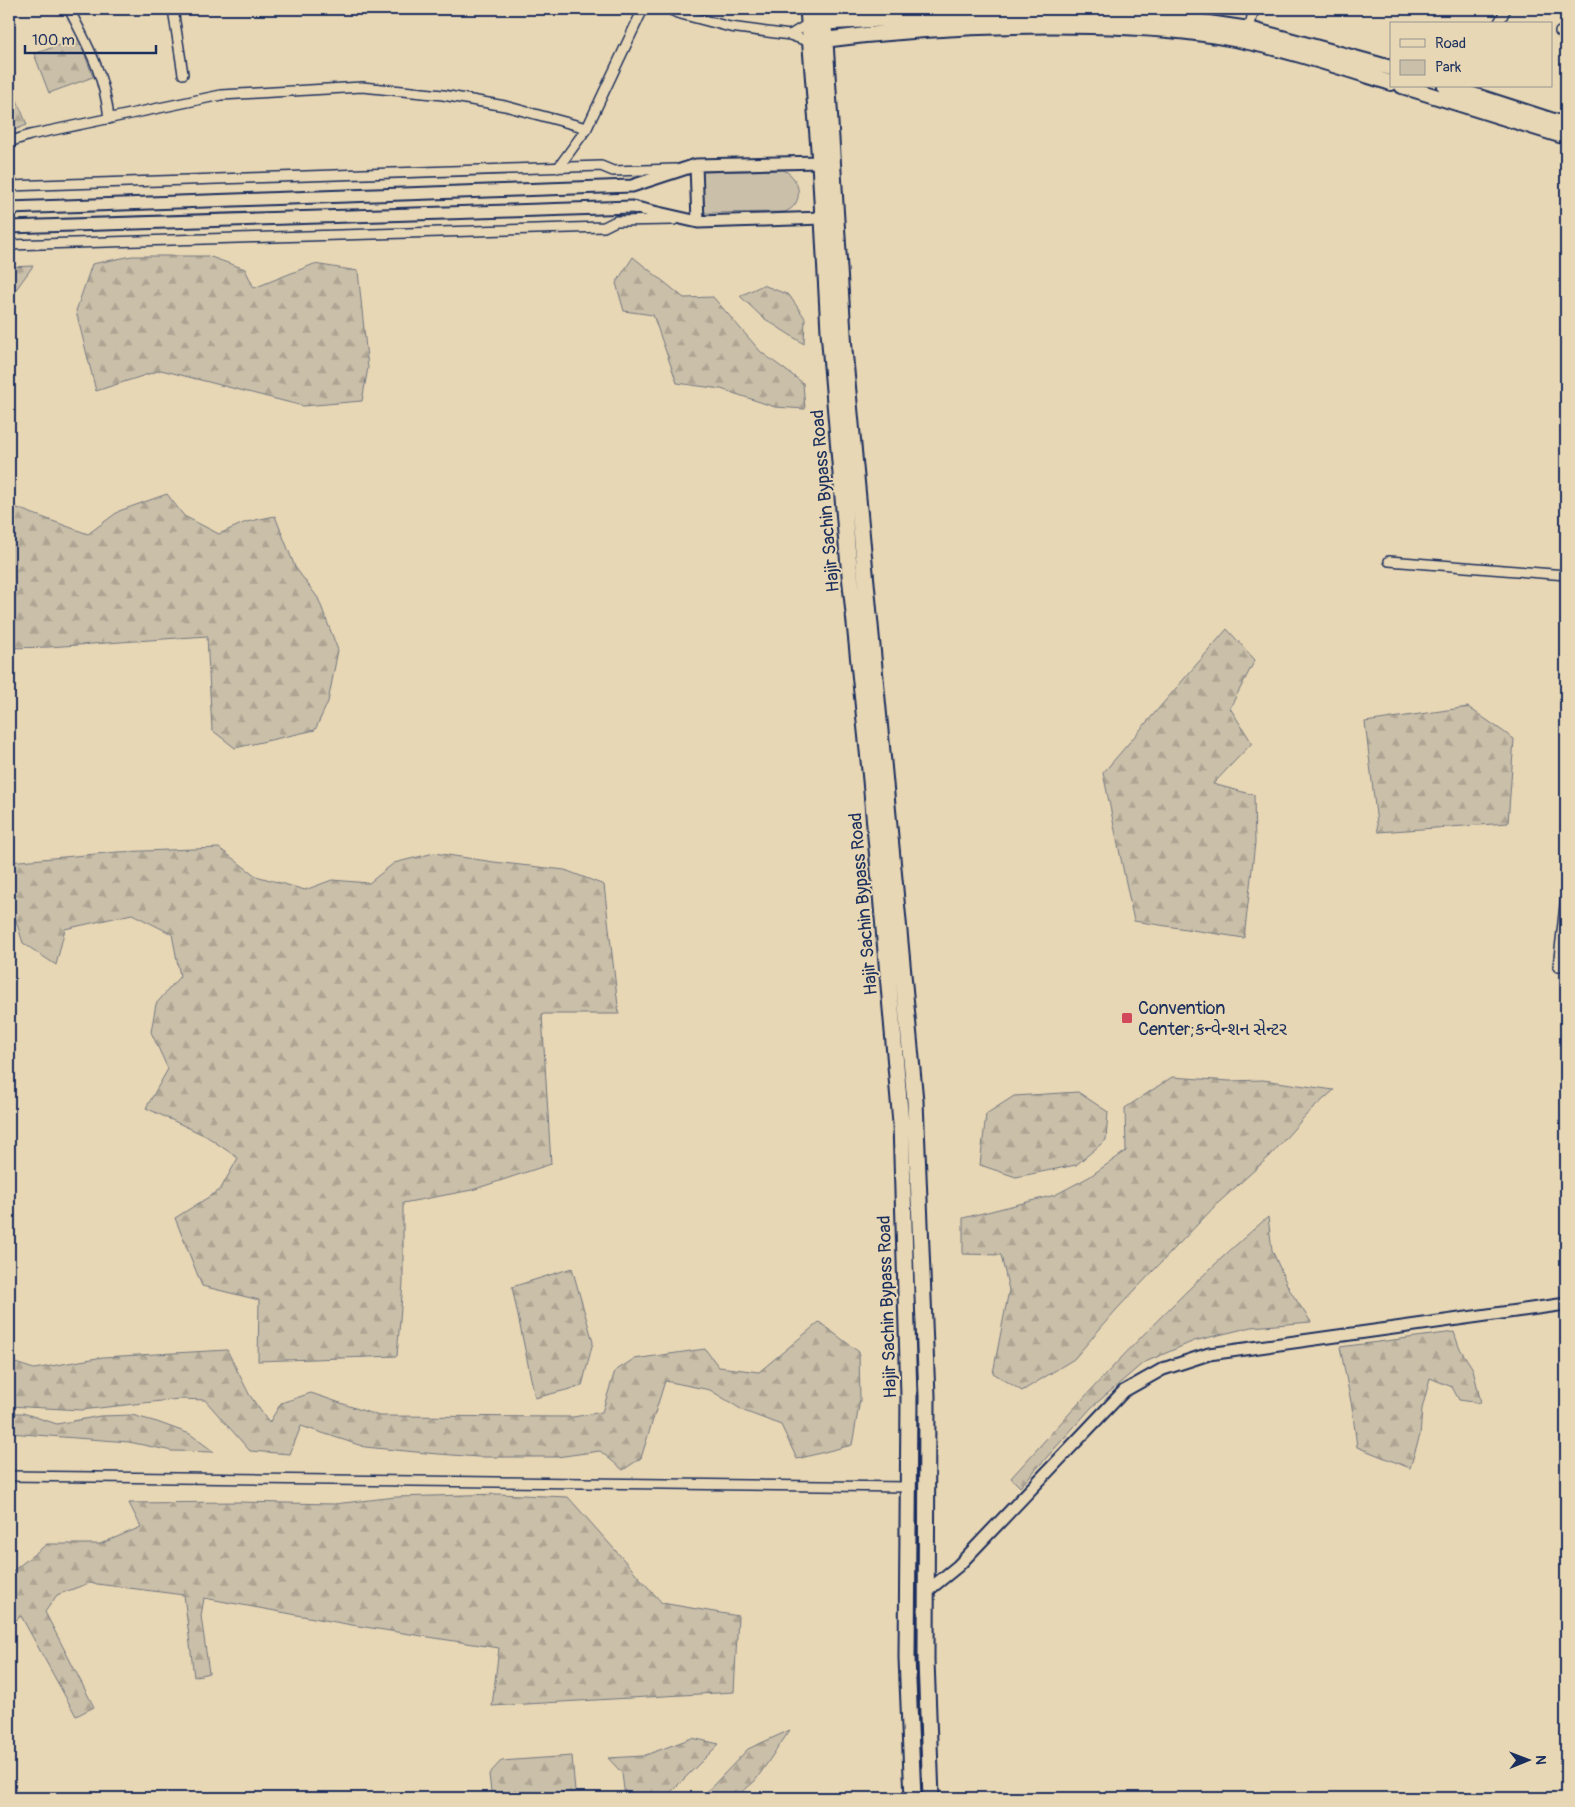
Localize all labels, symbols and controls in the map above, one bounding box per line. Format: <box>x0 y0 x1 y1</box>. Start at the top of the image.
scale bar <box>25 22 156 54</box>
legend <box>1390 22 1552 88</box>
text: 100 m <box>32 31 75 50</box>
text: Road <box>1435 34 1466 53</box>
text: Park <box>1435 58 1462 77</box>
street label: Hajir Sachin Bypass Road <box>806 409 845 593</box>
street label: Hajir Sachin Bypass Road <box>844 812 883 996</box>
place label: Convention Center;કન્વેન્શન સેન્ટર <box>1138 997 1287 1041</box>
marker: Convention Center;કન્વેન્શન સેન્ટર <box>1120 1011 1134 1025</box>
street label: Hajir Sachin Bypass Road <box>873 1215 902 1399</box>
north arrow <box>1502 1734 1552 1784</box>
text: N <box>1532 1755 1549 1765</box>

